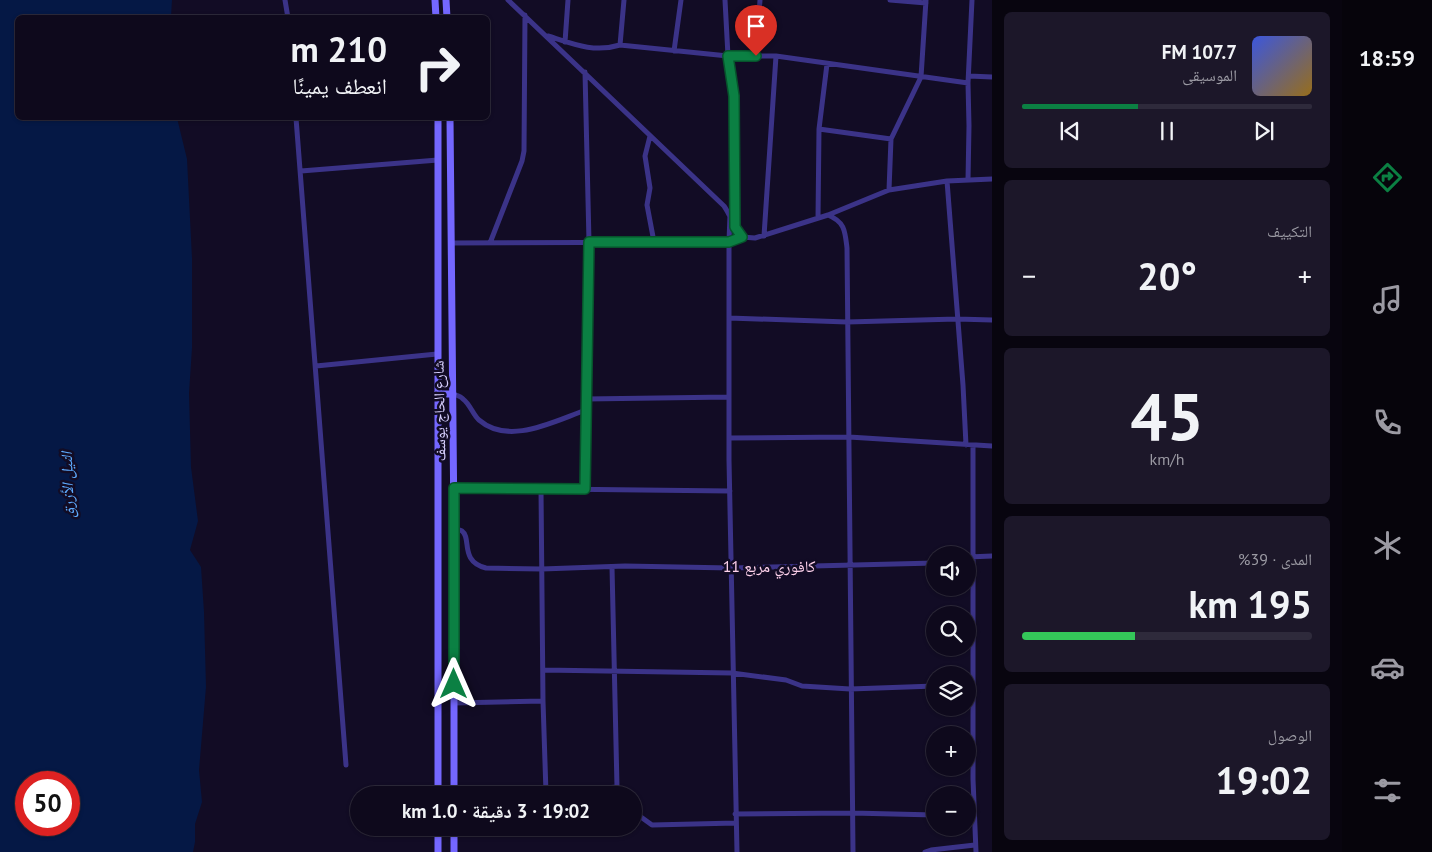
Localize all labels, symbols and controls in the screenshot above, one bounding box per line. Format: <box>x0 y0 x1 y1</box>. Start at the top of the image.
pin <box>735 5 777 56</box>
icon: arrive <box>742 12 770 40</box>
text: 210 m <box>290 26 387 72</box>
icon: right <box>405 35 470 100</box>
text: 107.7 FM <box>1162 40 1237 64</box>
text: 18:59 <box>1359 44 1415 72</box>
text: الموسيقى <box>1182 65 1237 85</box>
text: انعطف يمينًا <box>292 72 387 100</box>
icon: previous <box>1056 117 1084 145</box>
icon: pause <box>1153 117 1181 145</box>
icon: next <box>1250 117 1278 145</box>
icon: directions <box>1370 160 1405 195</box>
text: التكييف <box>1267 221 1312 241</box>
text: 20° <box>1137 251 1197 300</box>
text: − <box>1022 257 1036 294</box>
text: + <box>1298 257 1312 294</box>
icon: music <box>1370 282 1405 317</box>
street label: شارع الحاج يوسف <box>429 360 450 462</box>
text: 45 <box>1130 374 1204 458</box>
icon: phone <box>1370 405 1405 440</box>
water label: النيل الأزرق <box>56 449 79 518</box>
text: km/h <box>1149 449 1185 469</box>
icon: climate <box>1370 528 1405 563</box>
map controls <box>926 546 976 836</box>
button: sound <box>926 546 976 596</box>
text: المدى · 39% <box>1238 549 1312 569</box>
district label: كافوري مربع 11 <box>723 556 816 579</box>
text: 195 km <box>1188 579 1312 628</box>
button: search <box>926 606 976 656</box>
icon: car <box>1370 650 1405 685</box>
position arrow <box>427 657 479 709</box>
button: layers <box>926 666 976 716</box>
text: الوصول <box>1268 725 1312 745</box>
button: + <box>926 726 976 776</box>
text: 19:02 <box>1216 755 1312 804</box>
speed limit sign: 50 <box>15 771 80 836</box>
icon: filters <box>1370 773 1405 808</box>
button: − <box>926 786 976 836</box>
text: 19:02 · 3 دقيقة · 1.0 km <box>402 799 590 823</box>

